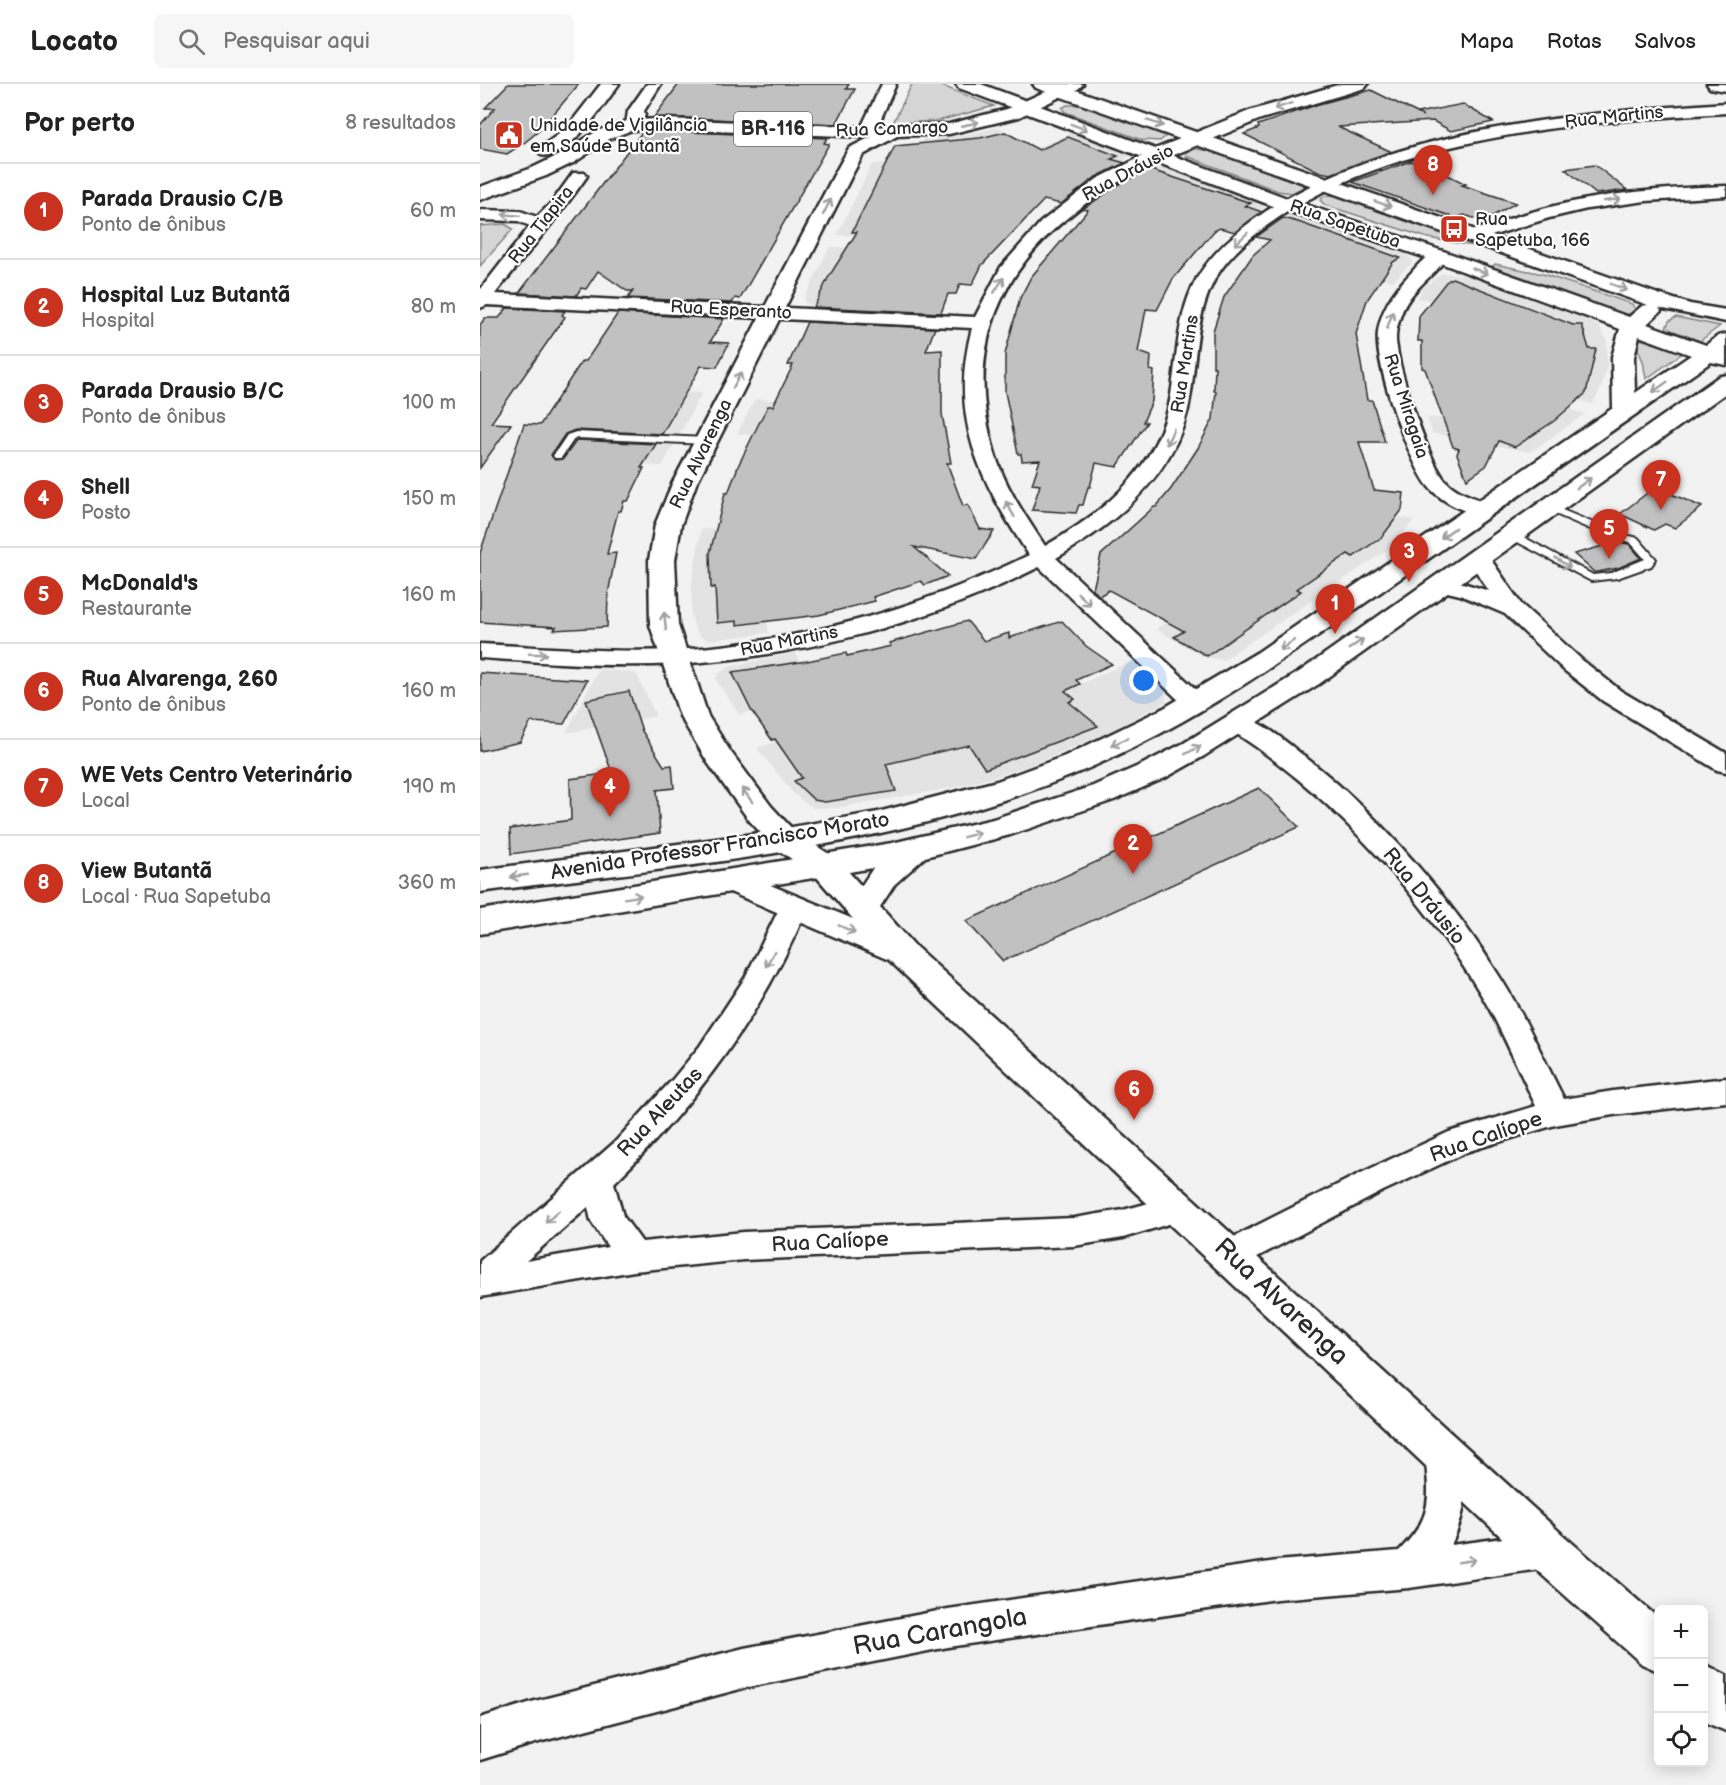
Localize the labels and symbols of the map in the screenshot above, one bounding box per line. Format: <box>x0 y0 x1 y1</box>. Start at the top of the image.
one-way arrow <box>1274 101 1293 112</box>
street label: Rua Martins <box>1564 101 1664 133</box>
road number: BR-116 <box>734 112 812 146</box>
place label: Unidade de Vigilância em Saúde Butantã <box>530 115 707 157</box>
street label: Rua Camargo <box>835 117 949 141</box>
one-way arrow <box>960 118 979 130</box>
one-way arrow <box>1145 118 1164 129</box>
public building icon: Unidade de Vigilância em Saúde Butantã <box>493 119 525 151</box>
one-way arrow <box>1069 122 1088 133</box>
street label: Rua Dráusio <box>1079 140 1177 206</box>
pin: 8 <box>1414 146 1452 195</box>
street label: Rua Tiapira <box>504 182 578 268</box>
one-way arrow <box>1602 194 1622 205</box>
street label: Rua Sapetuba <box>1287 195 1403 253</box>
one-way arrow <box>821 198 833 216</box>
one-way arrow <box>1373 199 1392 210</box>
one-way arrow <box>502 209 521 220</box>
place label: Rua Sapetuba, 166 <box>1475 209 1590 251</box>
bus stop icon: Rua Sapetuba, 166 <box>1438 213 1470 245</box>
one-way arrow <box>1234 232 1249 246</box>
one-way arrow <box>1470 266 1489 277</box>
one-way arrow <box>994 277 1006 294</box>
one-way arrow <box>1609 283 1628 294</box>
street label: Rua Esperanto <box>670 296 792 324</box>
one-way arrow <box>1386 311 1397 330</box>
street label: Rua Martins <box>1167 313 1203 415</box>
street label: Rua Miragaia <box>1379 351 1433 461</box>
one-way arrow <box>731 372 743 389</box>
one-way arrow <box>1652 381 1668 393</box>
street label: Rua Alvarenga <box>665 396 737 512</box>
one-way arrow <box>1163 427 1175 445</box>
pin: 7 <box>1642 460 1680 510</box>
one-way arrow <box>1575 477 1591 489</box>
one-way arrow <box>1004 501 1016 518</box>
pin: 5 <box>1590 510 1628 559</box>
one-way arrow <box>1440 527 1456 540</box>
pin: 3 <box>1390 532 1428 582</box>
one-way arrow <box>1554 557 1571 569</box>
pin: 1 <box>1316 584 1354 634</box>
one-way arrow <box>1076 591 1091 605</box>
one-way arrow <box>659 612 670 632</box>
street label: Rua Martins <box>738 621 840 661</box>
one-way arrow <box>1348 638 1364 650</box>
one-way arrow <box>1280 639 1296 651</box>
one-way arrow <box>528 648 548 659</box>
your location <box>1129 666 1158 695</box>
one-way arrow <box>1110 737 1128 748</box>
one-way arrow <box>1183 744 1201 756</box>
pin: 4 <box>590 768 630 817</box>
one-way arrow <box>741 788 753 804</box>
street label: Avenida Professor Francisco Morato <box>549 807 891 885</box>
pin: 2 <box>1114 824 1152 874</box>
one-way arrow <box>962 829 981 841</box>
street label: Rua Dráusio <box>1377 842 1471 950</box>
one-way arrow <box>510 870 530 881</box>
one-way arrow <box>622 892 642 903</box>
one-way arrow <box>838 924 856 936</box>
one-way arrow <box>764 950 776 967</box>
street label: Rua Aleutas <box>612 1062 708 1162</box>
pin: 6 <box>1114 1070 1154 1120</box>
street label: Rua Calíope <box>1427 1106 1545 1168</box>
one-way arrow <box>545 1210 560 1224</box>
street label: Rua Calíope <box>771 1226 889 1258</box>
street label: Rua Alvarenga <box>1208 1232 1354 1372</box>
one-way arrow <box>1456 1555 1476 1566</box>
street label: Rua Carangola <box>850 1601 1030 1663</box>

